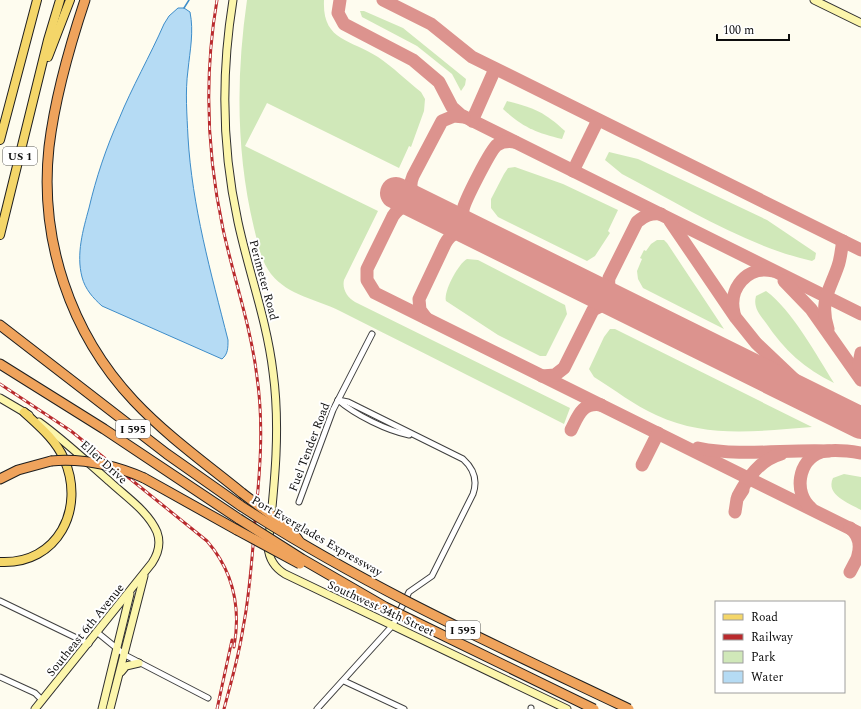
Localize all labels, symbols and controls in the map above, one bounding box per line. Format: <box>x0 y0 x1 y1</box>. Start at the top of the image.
scale bar <box>717 16 789 42</box>
text: 100 m <box>723 21 754 40</box>
road number: US 1 <box>3 147 37 165</box>
street label: Perimeter Road <box>244 238 283 323</box>
street label: Fuel Tender Road <box>284 400 335 494</box>
road number: I 595 <box>116 420 150 438</box>
street label: Eller Drive <box>76 436 132 489</box>
street label: Port Everglades Expressway <box>248 491 387 582</box>
street label: Southwest 34th Street <box>324 575 437 642</box>
street label: Southeast 6th Avenue <box>42 580 129 681</box>
legend <box>715 601 845 693</box>
text: Road <box>751 608 778 627</box>
road number: I 595 <box>446 621 480 639</box>
text: Railway <box>751 628 794 647</box>
text: Park <box>751 648 776 667</box>
text: Water <box>751 668 783 687</box>

